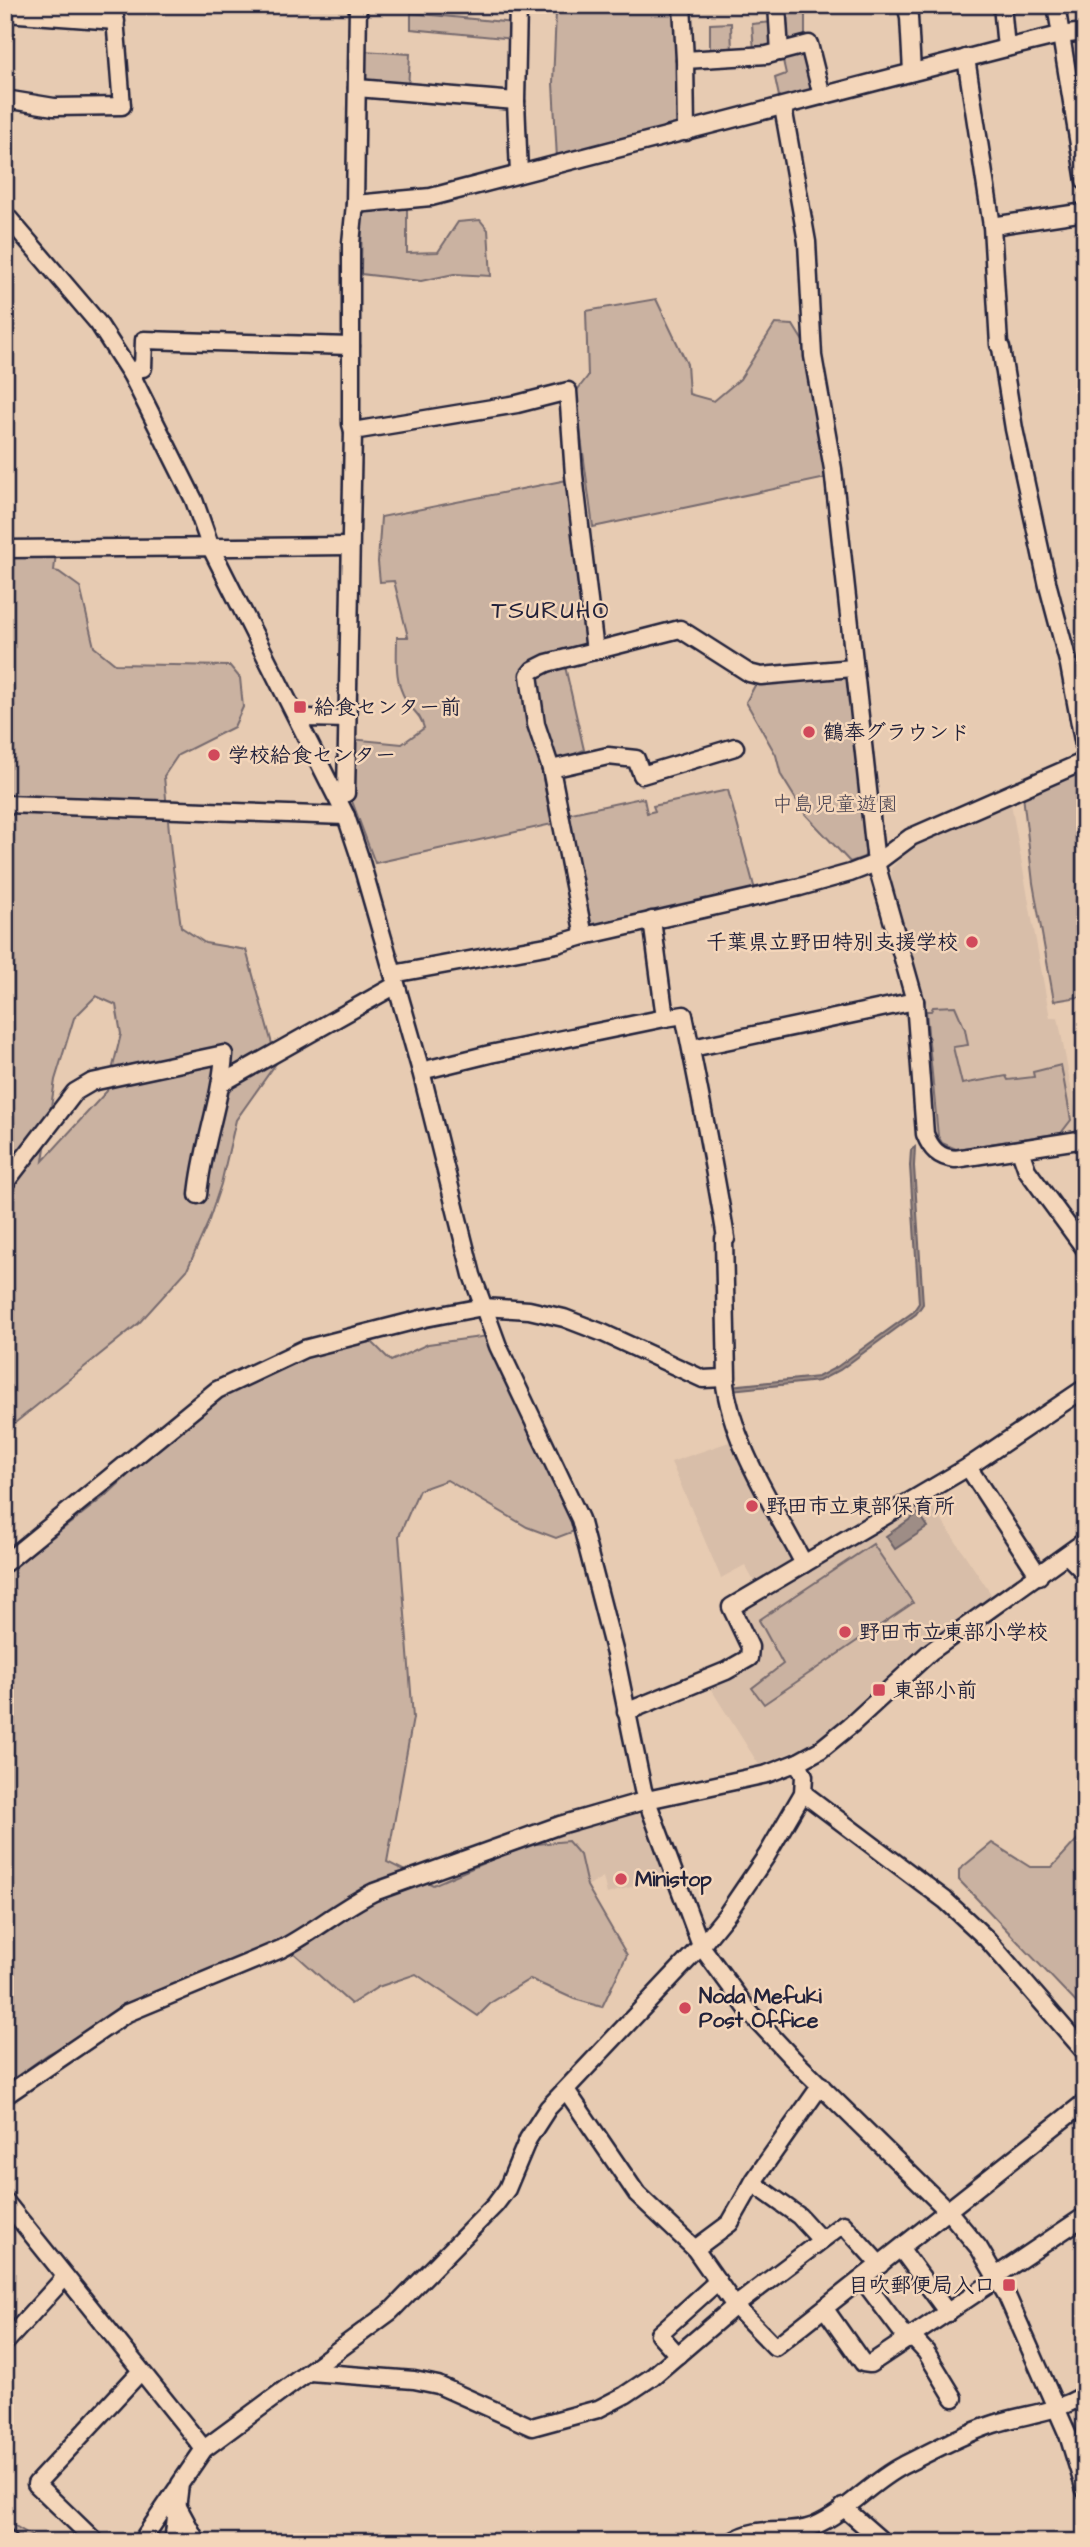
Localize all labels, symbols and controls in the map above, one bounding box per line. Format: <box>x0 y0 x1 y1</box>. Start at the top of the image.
district label: TSURUHO <box>491 594 611 628</box>
place label: 給食センター前 <box>314 693 461 722</box>
marker: 給食センター前 <box>292 699 308 715</box>
place label: 鶴奉グラウンド <box>823 718 970 747</box>
marker: 鶴奉グラウンド <box>801 724 817 740</box>
place label: 学校給食センター <box>228 741 396 770</box>
marker: 学校給食センター <box>206 747 222 763</box>
park label: 中島児童遊園 <box>772 790 898 819</box>
place label: 千葉県立野田特別支援学校 <box>706 928 958 957</box>
marker: 千葉県立野田特別支援学校 <box>964 934 980 950</box>
place label: 野田市立東部保育所 <box>766 1492 955 1521</box>
marker: 野田市立東部保育所 <box>744 1498 760 1514</box>
place label: 野田市立東部小学校 <box>859 1618 1048 1647</box>
marker: 野田市立東部小学校 <box>837 1624 853 1640</box>
place label: 東部小前 <box>893 1676 977 1705</box>
marker: 東部小前 <box>871 1682 887 1698</box>
place label: Ministop <box>635 1865 712 1895</box>
marker: Ministop <box>613 1871 629 1887</box>
place label: Noda Mefuki Post Office <box>699 1982 823 2035</box>
marker: Noda Mefuki Post Office <box>677 2000 693 2016</box>
place label: 目吹郵便局入口 <box>848 2271 995 2300</box>
marker: 目吹郵便局入口 <box>1001 2277 1017 2293</box>

